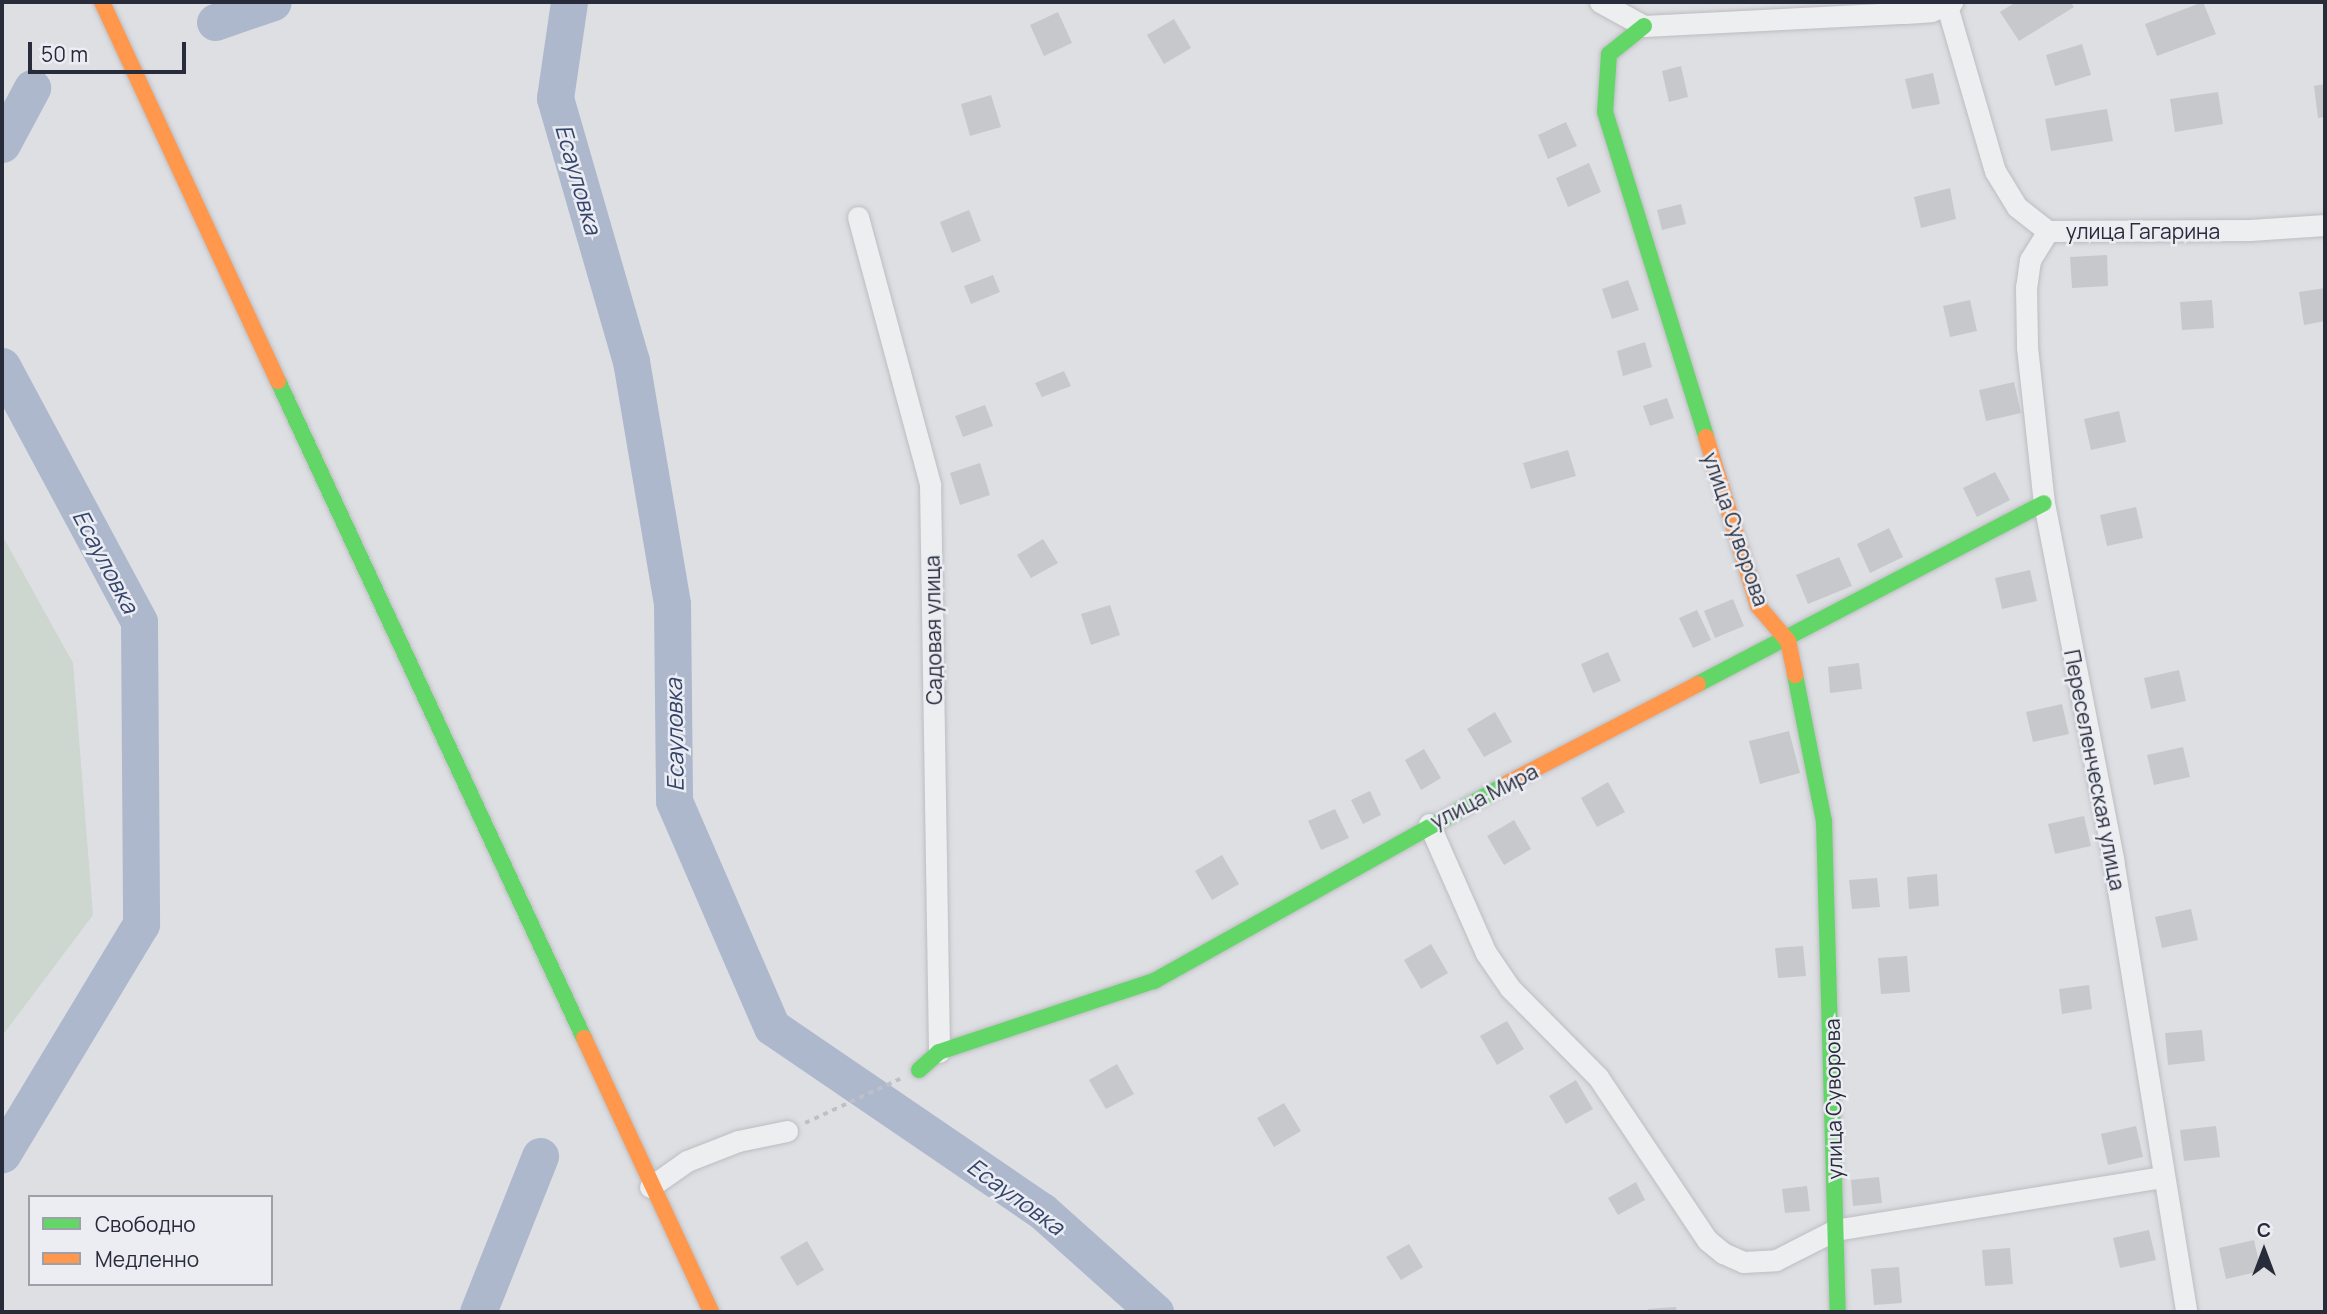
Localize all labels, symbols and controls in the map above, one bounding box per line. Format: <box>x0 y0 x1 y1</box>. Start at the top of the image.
scale bar <box>32 28 189 72</box>
text: 50 m <box>41 40 88 68</box>
water label: Есауловка <box>550 121 608 237</box>
street label: улица Гагарина <box>2066 218 2220 244</box>
street label: улица Суворова <box>1698 449 1774 609</box>
water label: Есауловка <box>67 505 145 617</box>
street label: Садовая улица <box>919 555 947 705</box>
street label: Переселенческая улица <box>2059 647 2131 893</box>
water label: Есауловка <box>659 678 689 792</box>
street label: улица Мира <box>1426 758 1542 834</box>
street label: улица Суворова <box>1819 1018 1847 1180</box>
water label: Есауловка <box>962 1152 1070 1240</box>
legend <box>28 1195 273 1286</box>
text: Свободно <box>95 1210 196 1238</box>
north arrow <box>2229 1216 2299 1286</box>
text: С <box>2257 1217 2271 1243</box>
text: Медленно <box>95 1245 199 1273</box>

